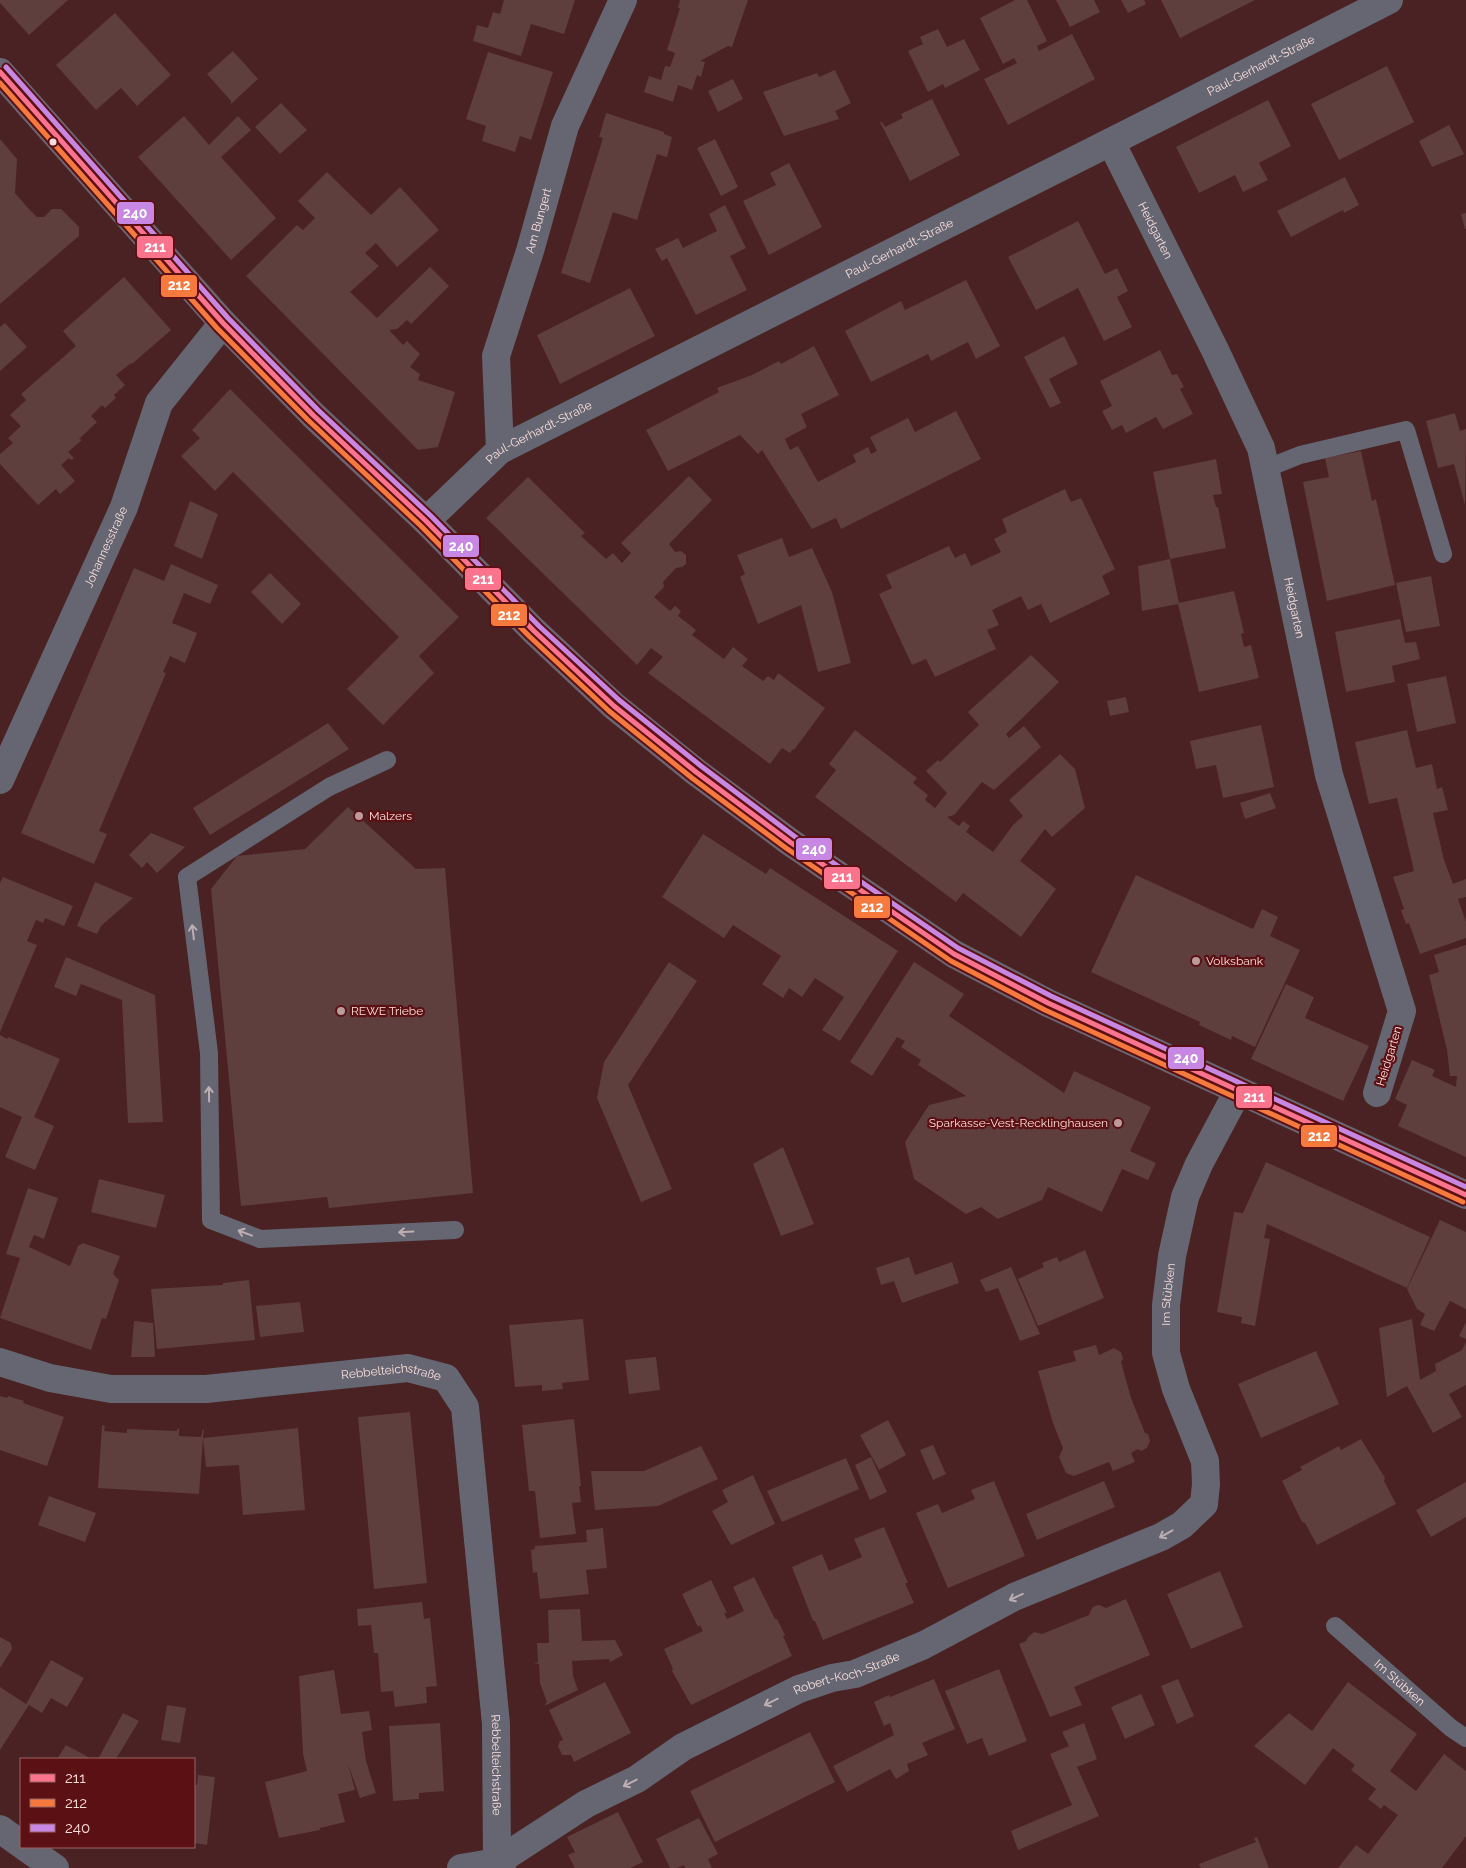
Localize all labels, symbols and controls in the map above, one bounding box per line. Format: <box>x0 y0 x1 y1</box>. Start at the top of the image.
street label: Paul-Gerhardt-Straße <box>1205 32 1317 99</box>
unlabelled marker <box>48 137 58 147</box>
street label: Am Bungert <box>523 186 554 255</box>
street label: Heidgarten <box>1135 200 1175 261</box>
line badge: 240 <box>116 201 155 225</box>
text: 240 <box>123 205 147 221</box>
street label: Paul-Gerhardt-Straße <box>843 215 956 281</box>
line badge: 211 <box>136 235 174 259</box>
text: 211 <box>144 239 166 255</box>
line badge: 212 <box>160 274 198 298</box>
text: 212 <box>168 277 190 293</box>
street label: Paul-Gerhardt-Straße <box>483 398 594 467</box>
street label: Johannesstraße <box>81 504 130 590</box>
line badge: 240 <box>442 534 480 558</box>
text: 240 <box>449 538 473 554</box>
line badge: 211 <box>464 567 502 591</box>
text: 211 <box>472 571 494 587</box>
street label: Heidgarten <box>1281 576 1307 640</box>
line badge: 212 <box>490 603 528 627</box>
text: 212 <box>498 607 520 623</box>
place label: Malzers <box>369 809 412 823</box>
marker: Malzers <box>353 810 365 822</box>
line badge: 240 <box>795 837 833 861</box>
text: 240 <box>802 841 826 857</box>
line badge: 211 <box>823 866 861 890</box>
text: 211 <box>831 869 853 885</box>
line badge: 212 <box>853 895 891 919</box>
text: 212 <box>861 899 883 915</box>
one-way arrow <box>188 924 198 940</box>
place label: Volksbank <box>1206 954 1264 968</box>
marker: Volksbank <box>1190 955 1202 967</box>
place label: REWE Triebe <box>351 1004 423 1018</box>
marker: REWE Triebe <box>335 1005 347 1017</box>
street label: Heidgarten <box>1373 1024 1405 1088</box>
line badge: 240 <box>1167 1046 1205 1070</box>
text: 240 <box>1174 1050 1198 1066</box>
line badge: 211 <box>1235 1085 1273 1109</box>
one-way arrow <box>204 1086 214 1102</box>
text: 211 <box>1243 1089 1265 1105</box>
place label: Sparkasse-Vest-Recklinghausen <box>929 1116 1108 1130</box>
marker: Sparkasse-Vest-Recklinghausen <box>1112 1117 1124 1129</box>
line badge: 212 <box>1300 1124 1338 1148</box>
text: 212 <box>1308 1128 1330 1144</box>
one-way arrow <box>398 1227 414 1237</box>
one-way arrow <box>238 1228 253 1237</box>
street label: Im Stübken <box>1159 1262 1178 1326</box>
street label: Rebbelteichstraße <box>340 1361 443 1383</box>
one-way arrow <box>1159 1530 1173 1540</box>
one-way arrow <box>1009 1593 1024 1603</box>
street label: Robert-Koch-Straße <box>791 1649 902 1698</box>
street label: Im Stübken <box>1371 1657 1428 1709</box>
one-way arrow <box>764 1698 779 1707</box>
street label: Rebbelteichstraße <box>488 1714 504 1816</box>
legend <box>20 1758 195 1848</box>
text: 211 <box>65 1769 86 1787</box>
one-way arrow <box>623 1778 638 1788</box>
text: 212 <box>65 1794 87 1812</box>
text: 240 <box>65 1819 90 1837</box>

